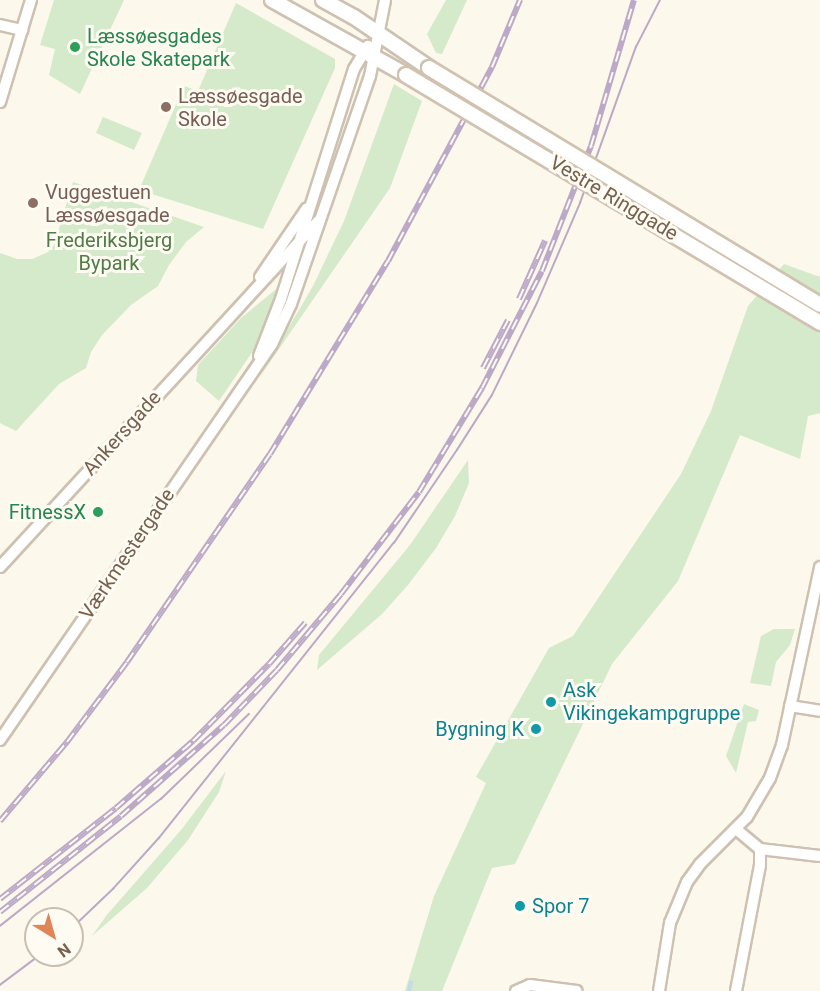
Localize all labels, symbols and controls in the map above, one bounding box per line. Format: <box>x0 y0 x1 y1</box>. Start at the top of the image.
place label: Læssøesgades Skole Skatepark <box>87 24 230 71</box>
marker: Læssøesgades Skole Skatepark <box>68 40 82 54</box>
place label: Læssøesgade Skole <box>178 84 303 131</box>
marker: Læssøesgade Skole <box>159 100 173 114</box>
street label: Vestre Ringgade <box>546 150 682 246</box>
place label: Vuggestuen Læssøesgade <box>45 180 170 227</box>
marker: Vuggestuen Læssøesgade <box>26 196 40 210</box>
park label: Frederiksbjerg Bypark <box>46 229 172 276</box>
street label: Ankersgade <box>78 386 166 480</box>
street label: Værkmestergade <box>74 484 180 624</box>
place label: FitnessX <box>9 500 86 524</box>
marker: FitnessX <box>91 505 105 519</box>
place label: Ask Vikingekampgruppe <box>563 678 740 725</box>
marker: Ask Vikingekampgruppe <box>544 695 558 709</box>
place label: Bygning K <box>435 717 524 741</box>
marker: Bygning K <box>529 722 543 736</box>
place label: Spor 7 <box>532 894 589 918</box>
marker: Spor 7 <box>513 899 527 913</box>
north arrow <box>24 907 84 967</box>
text: N <box>54 939 74 961</box>

